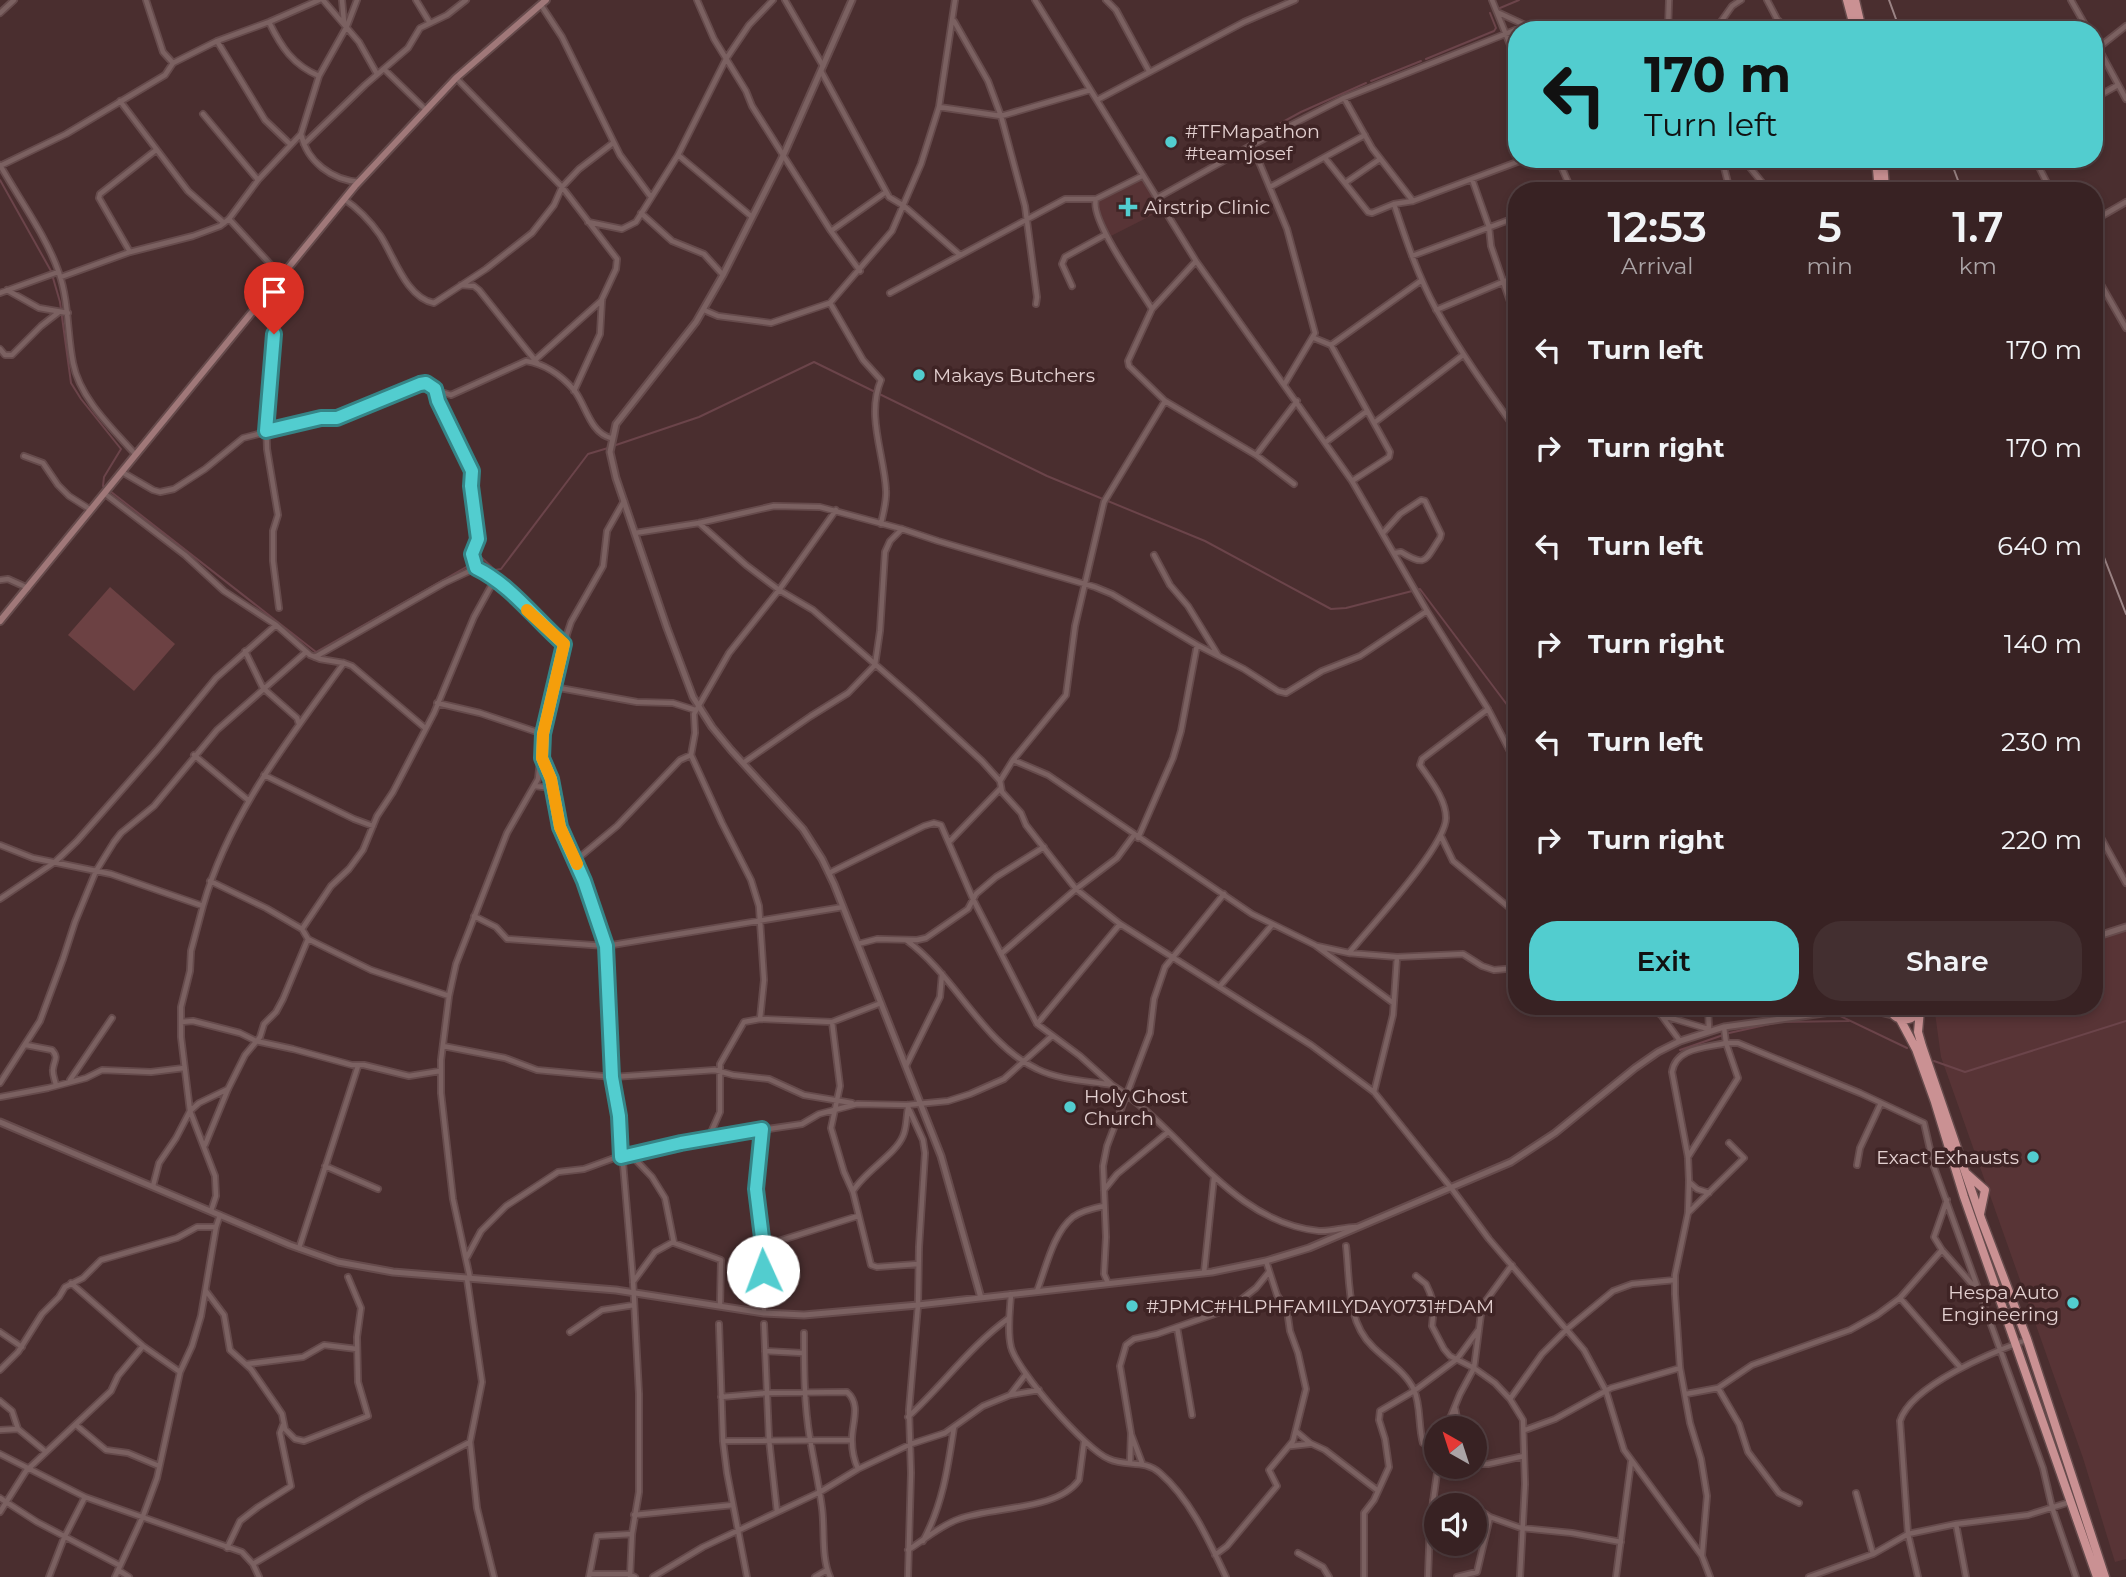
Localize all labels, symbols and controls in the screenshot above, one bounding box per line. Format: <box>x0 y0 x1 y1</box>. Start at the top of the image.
text: 170 m <box>1644 45 1791 104</box>
icon: left <box>1529 49 1620 140</box>
text: Turn left <box>1644 105 1778 144</box>
place label: #TFMapathon #teamjosef <box>1185 120 1320 165</box>
marker: #TFMapathon #teamjosef <box>1163 134 1179 150</box>
place label: Airstrip Clinic <box>1144 196 1270 219</box>
marker: Airstrip Clinic <box>1118 197 1138 217</box>
text: 12:53 <box>1608 201 1707 253</box>
text: 5 <box>1817 201 1842 253</box>
text: 1.7 <box>1952 201 2003 253</box>
text: Arrival <box>1621 252 1694 280</box>
text: min <box>1807 252 1853 280</box>
text: km <box>1959 252 1997 280</box>
pin <box>244 262 304 334</box>
icon: arrive <box>255 273 293 311</box>
icon: left <box>1529 331 1567 369</box>
text: Turn left <box>1588 334 1704 366</box>
text: 170 m <box>2006 334 2082 366</box>
place label: Makays Butchers <box>933 364 1095 387</box>
marker: Makays Butchers <box>911 367 927 383</box>
icon: right <box>1529 429 1567 467</box>
text: Turn right <box>1588 432 1724 464</box>
text: 170 m <box>2006 432 2082 464</box>
icon: left <box>1529 527 1567 565</box>
text: Turn left <box>1588 530 1704 562</box>
text: 640 m <box>1997 530 2082 562</box>
icon: right <box>1529 625 1567 663</box>
text: Turn right <box>1588 628 1724 660</box>
text: 140 m <box>2004 628 2082 660</box>
icon: left <box>1529 723 1567 761</box>
text: Turn left <box>1588 726 1704 758</box>
text: 230 m <box>2001 726 2082 758</box>
icon: right <box>1529 821 1567 859</box>
text: Turn right <box>1588 824 1724 856</box>
text: 220 m <box>2001 824 2082 856</box>
button: Exit <box>1529 921 1799 1001</box>
button: Share <box>1813 921 2082 1001</box>
place label: Holy Ghost Church <box>1084 1085 1188 1130</box>
marker: Holy Ghost Church <box>1062 1099 1078 1115</box>
place label: Exact Exhausts <box>1876 1146 2019 1169</box>
marker: Exact Exhausts <box>2025 1149 2041 1165</box>
position arrow <box>726 1234 800 1308</box>
place label: Hespa Auto Engineering <box>1941 1281 2059 1326</box>
place label: #JPMC#HLPHFAMILYDAY0731#DAM <box>1146 1295 1494 1318</box>
marker: Hespa Auto Engineering <box>2065 1295 2081 1311</box>
marker: #JPMC#HLPHFAMILYDAY0731#DAM <box>1124 1298 1140 1314</box>
north arrow <box>1424 1416 1488 1479</box>
map controls <box>1424 1416 1487 1556</box>
button: sound <box>1424 1493 1487 1556</box>

